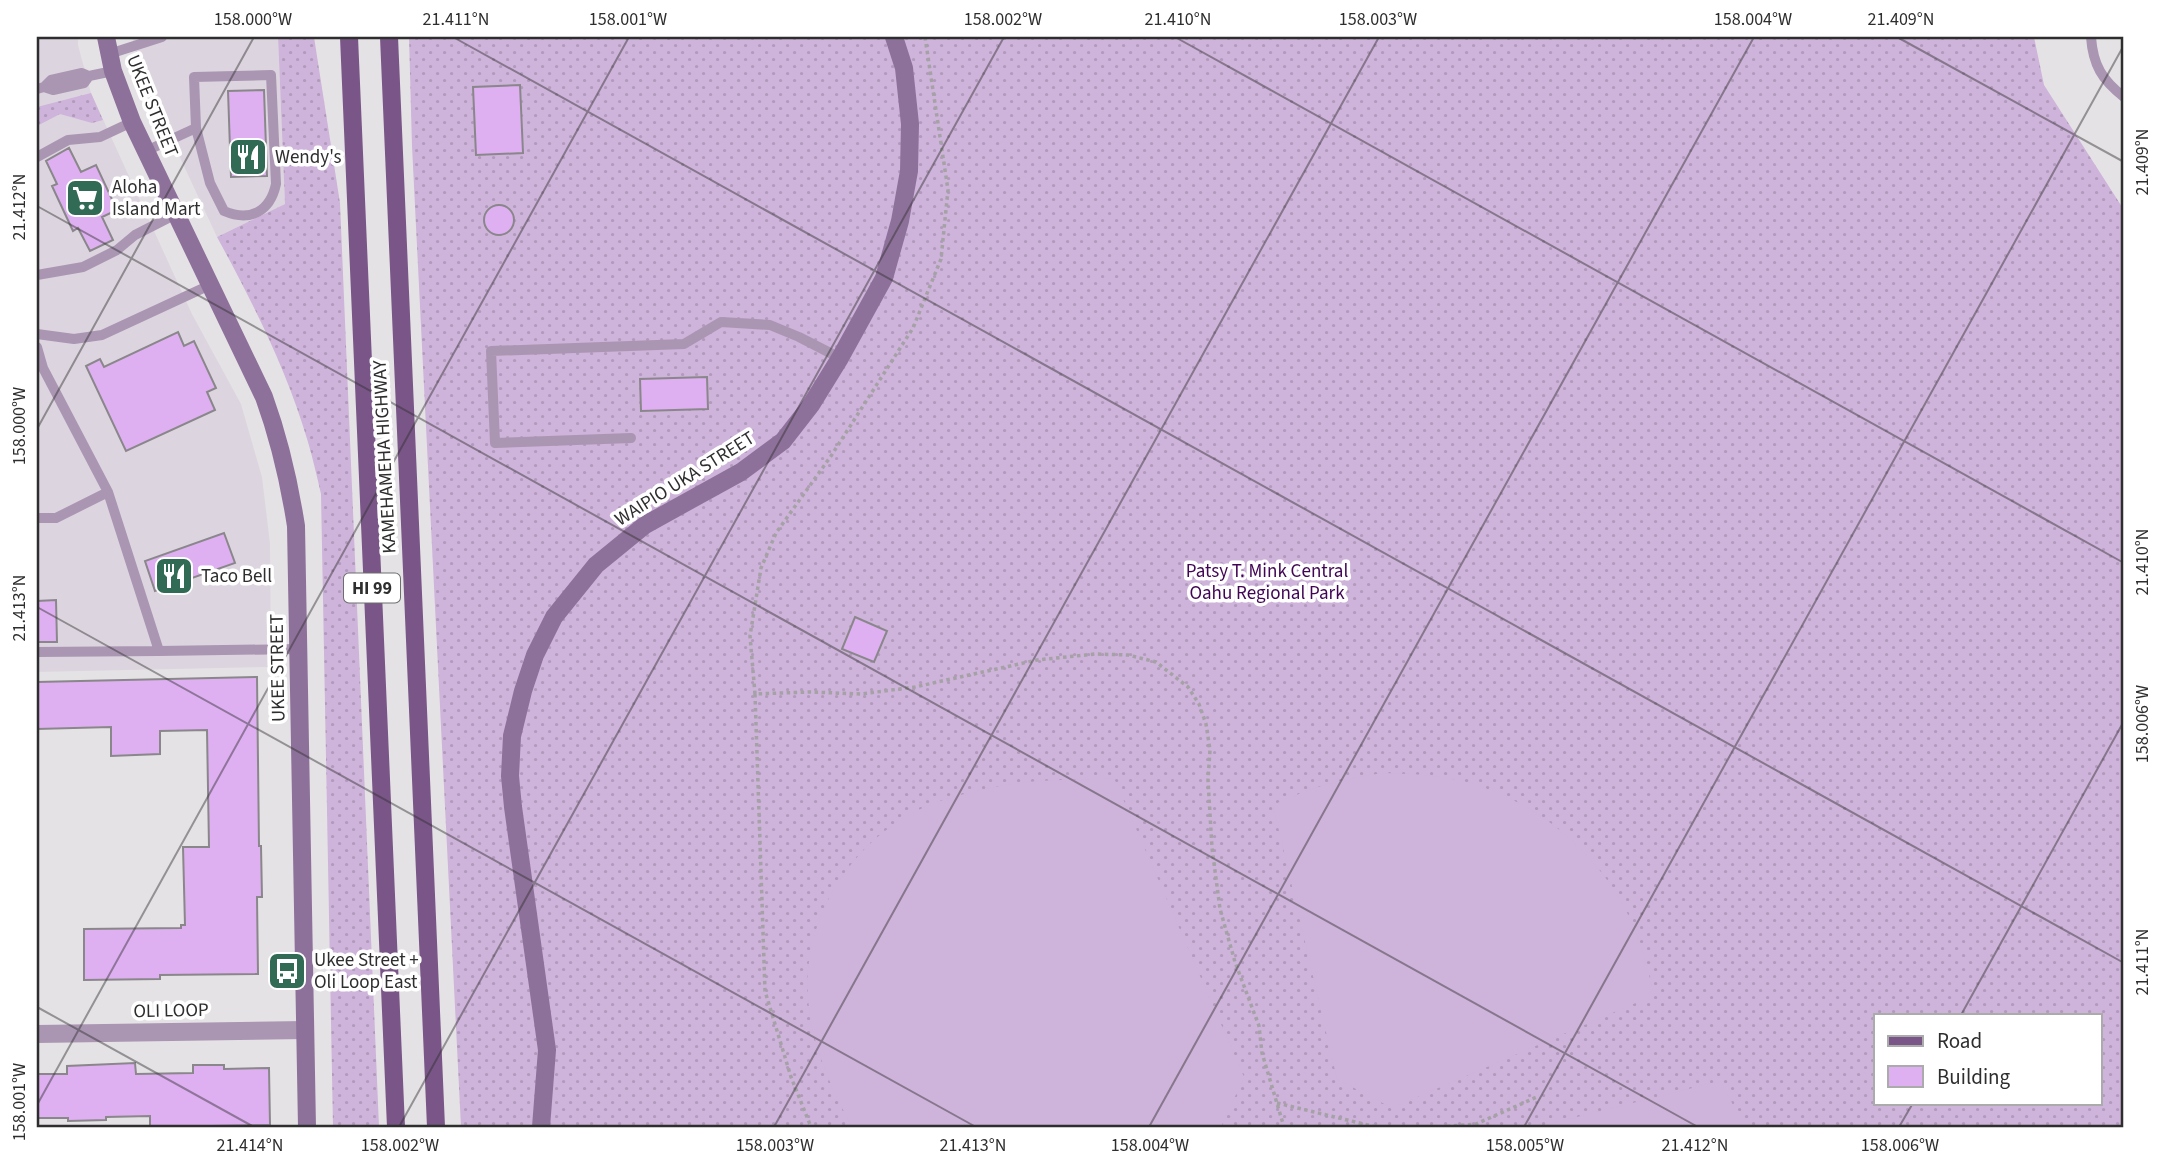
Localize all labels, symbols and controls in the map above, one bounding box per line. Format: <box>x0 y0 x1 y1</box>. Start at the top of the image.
text: 158.000°W <box>214 7 292 32</box>
text: 21.411°N <box>423 7 489 32</box>
text: 158.001°W <box>589 7 667 32</box>
text: 158.002°W <box>964 7 1042 32</box>
text: 21.410°N <box>1145 7 1211 32</box>
text: 158.003°W <box>1339 7 1417 32</box>
text: 158.004°W <box>1714 7 1792 32</box>
text: 21.409°N <box>1868 7 1934 32</box>
street label: UKEE STREET <box>119 51 185 161</box>
text: 21.409°N <box>2130 129 2155 195</box>
restaurant icon: Wendy's <box>227 136 269 178</box>
place label: Wendy's <box>275 144 342 171</box>
text: 21.412°N <box>7 174 32 240</box>
place label: Aloha Island Mart <box>112 174 201 223</box>
supermarket icon: Aloha Island Mart <box>64 177 106 219</box>
street label: KAMEHAMEHA HIGHWAY <box>366 359 404 554</box>
text: 158.000°W <box>7 387 32 465</box>
street label: WAIPIO UKA STREET <box>610 425 760 533</box>
text: 21.410°N <box>2130 529 2155 595</box>
restaurant icon: Taco Bell <box>153 555 195 597</box>
park label: Patsy T. Mink Central Oahu Regional Park <box>1186 558 1348 607</box>
place label: Taco Bell <box>201 563 272 590</box>
road number: HI 99 <box>344 574 400 602</box>
text: 21.413°N <box>7 575 32 641</box>
street label: UKEE STREET <box>264 614 292 722</box>
text: 158.006°W <box>2130 685 2155 763</box>
text: 21.411°N <box>2130 929 2155 995</box>
place label: Ukee Street + Oli Loop East <box>314 947 419 996</box>
bus stop icon: Ukee Street + Oli Loop East <box>266 950 308 992</box>
street label: OLI LOOP <box>133 997 209 1025</box>
legend <box>1874 1014 2102 1104</box>
text: Road <box>1937 1026 1982 1056</box>
text: Building <box>1937 1062 2011 1092</box>
text: 158.001°W <box>7 1063 32 1141</box>
text: 21.414°N <box>217 1133 283 1158</box>
text: 158.002°W <box>361 1133 439 1158</box>
text: 158.003°W <box>736 1133 814 1158</box>
text: 21.413°N <box>940 1133 1006 1158</box>
text: 158.004°W <box>1111 1133 1189 1158</box>
text: 158.005°W <box>1486 1133 1564 1158</box>
text: 21.412°N <box>1662 1133 1728 1158</box>
text: 158.006°W <box>1861 1133 1939 1158</box>

